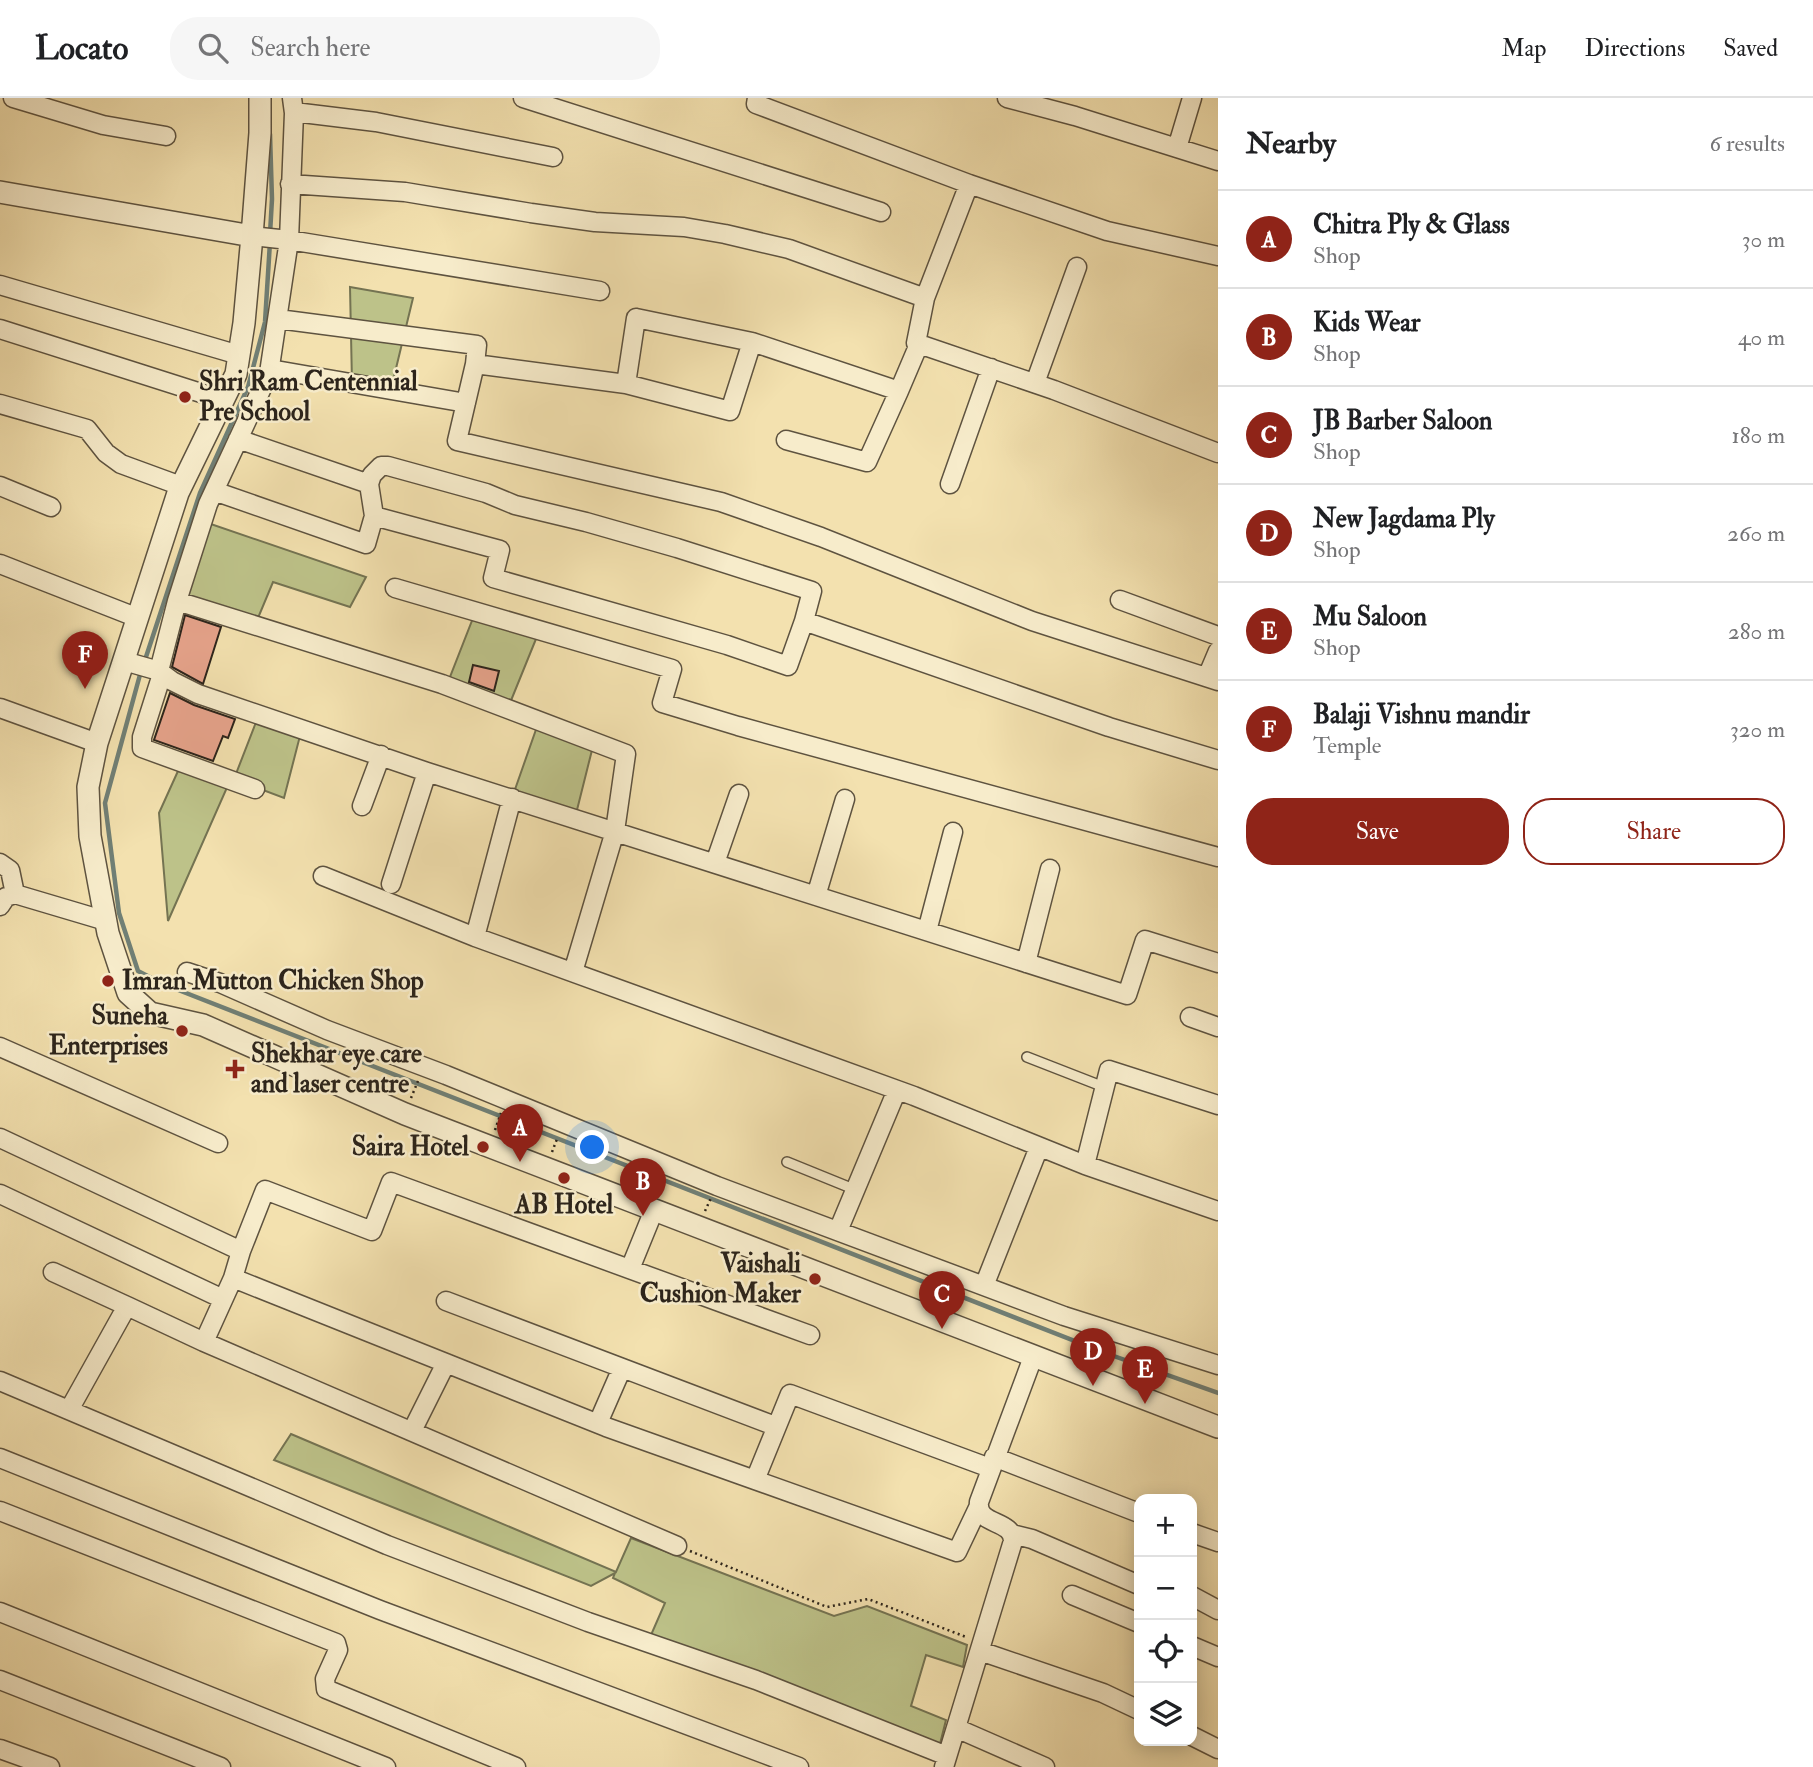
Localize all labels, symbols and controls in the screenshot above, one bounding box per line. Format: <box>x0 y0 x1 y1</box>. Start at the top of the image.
search box <box>170 17 660 80</box>
text: Locato <box>35 28 128 69</box>
icon: search <box>194 29 232 67</box>
text: Search here <box>250 32 370 64</box>
text: Map <box>1501 33 1546 64</box>
text: Directions <box>1584 33 1685 64</box>
text: Saved <box>1723 33 1778 64</box>
text: Nearby <box>1246 125 1336 162</box>
text: 6 results <box>1710 129 1785 158</box>
text: Chitra Ply & Glass <box>1313 209 1510 241</box>
text: A <box>1262 225 1276 254</box>
text: 30 m <box>1742 225 1785 254</box>
text: Shop <box>1313 241 1361 270</box>
text: Kids Wear <box>1313 307 1421 339</box>
text: B <box>1261 323 1277 352</box>
text: 40 m <box>1738 323 1785 352</box>
text: Shop <box>1313 339 1361 368</box>
place label: Shri Ram Centennial Pre School <box>199 366 418 428</box>
marker: Shri Ram Centennial Pre School <box>177 389 193 405</box>
text: JB Barber Saloon <box>1313 405 1492 437</box>
text: C <box>1261 421 1277 450</box>
text: 180 m <box>1732 421 1785 450</box>
text: Shop <box>1313 437 1361 466</box>
text: New Jagdama Ply <box>1313 503 1495 535</box>
text: D <box>1260 519 1278 548</box>
text: 260 m <box>1727 519 1785 548</box>
text: Shop <box>1313 535 1361 564</box>
text: Mu Saloon <box>1313 601 1427 633</box>
text: E <box>1261 617 1277 646</box>
text: 280 m <box>1728 617 1785 646</box>
pin: F <box>62 631 108 689</box>
text: Shop <box>1313 633 1361 662</box>
text: Balaji Vishnu mandir <box>1313 699 1530 731</box>
text: F <box>1262 715 1276 744</box>
text: 320 m <box>1730 715 1785 744</box>
text: Temple <box>1313 731 1381 760</box>
button: Save <box>1246 798 1509 865</box>
button: Share <box>1523 798 1785 865</box>
place label: Imran Mutton Chicken Shop <box>122 965 424 998</box>
marker: Imran Mutton Chicken Shop <box>100 973 116 989</box>
place label: Suneha Enterprises <box>49 1000 169 1063</box>
marker: Suneha Enterprises <box>174 1023 190 1039</box>
place label: Shekhar eye care and laser centre <box>251 1038 422 1100</box>
marker: Shekhar eye care and laser centre <box>225 1059 245 1079</box>
pin: A <box>497 1104 543 1162</box>
your location <box>575 1130 609 1164</box>
place label: Saira Hotel <box>352 1131 469 1163</box>
marker: Saira Hotel <box>475 1139 491 1155</box>
pin: B <box>620 1158 666 1216</box>
marker: AB Hotel <box>556 1170 572 1186</box>
place label: AB Hotel <box>514 1189 614 1221</box>
place label: Vaishali Cushion Maker <box>640 1248 801 1310</box>
marker: Vaishali Cushion Maker <box>807 1271 823 1287</box>
pin: C <box>919 1271 965 1329</box>
pin: D <box>1070 1328 1116 1386</box>
pin: E <box>1122 1346 1168 1404</box>
map controls <box>1134 1494 1197 1746</box>
button: + <box>1134 1494 1197 1557</box>
button: − <box>1134 1557 1197 1620</box>
button: locate <box>1134 1620 1197 1683</box>
button: layers <box>1134 1683 1197 1746</box>

